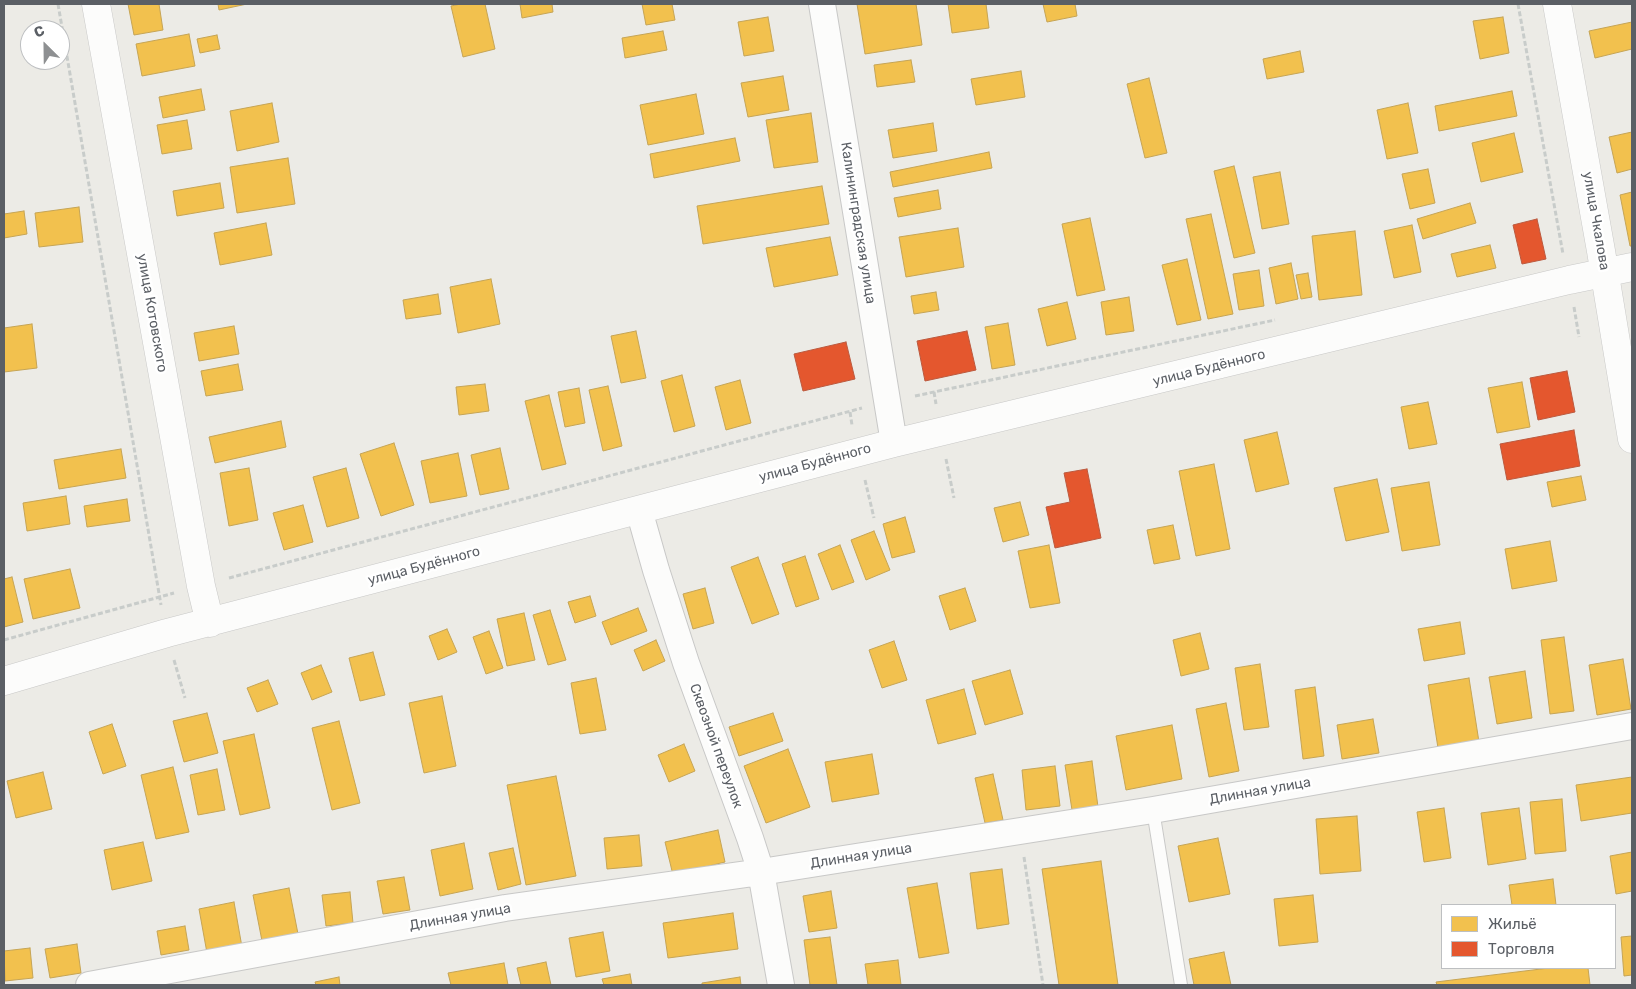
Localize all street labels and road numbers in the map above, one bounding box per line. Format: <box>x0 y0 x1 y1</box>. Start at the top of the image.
street label: Калининградская улица <box>837 141 879 305</box>
street label: улица Чкалова <box>1579 170 1613 272</box>
street label: улица Котовского <box>133 252 171 374</box>
street label: улица Будённого <box>1151 346 1267 390</box>
street label: улица Будённого <box>757 440 873 486</box>
street label: улица Будённого <box>366 543 482 589</box>
street label: Сквозной переулок <box>686 681 746 811</box>
street label: Длинная улица <box>1208 774 1312 808</box>
street label: Длинная улица <box>809 840 913 872</box>
street label: Длинная улица <box>408 900 512 934</box>

